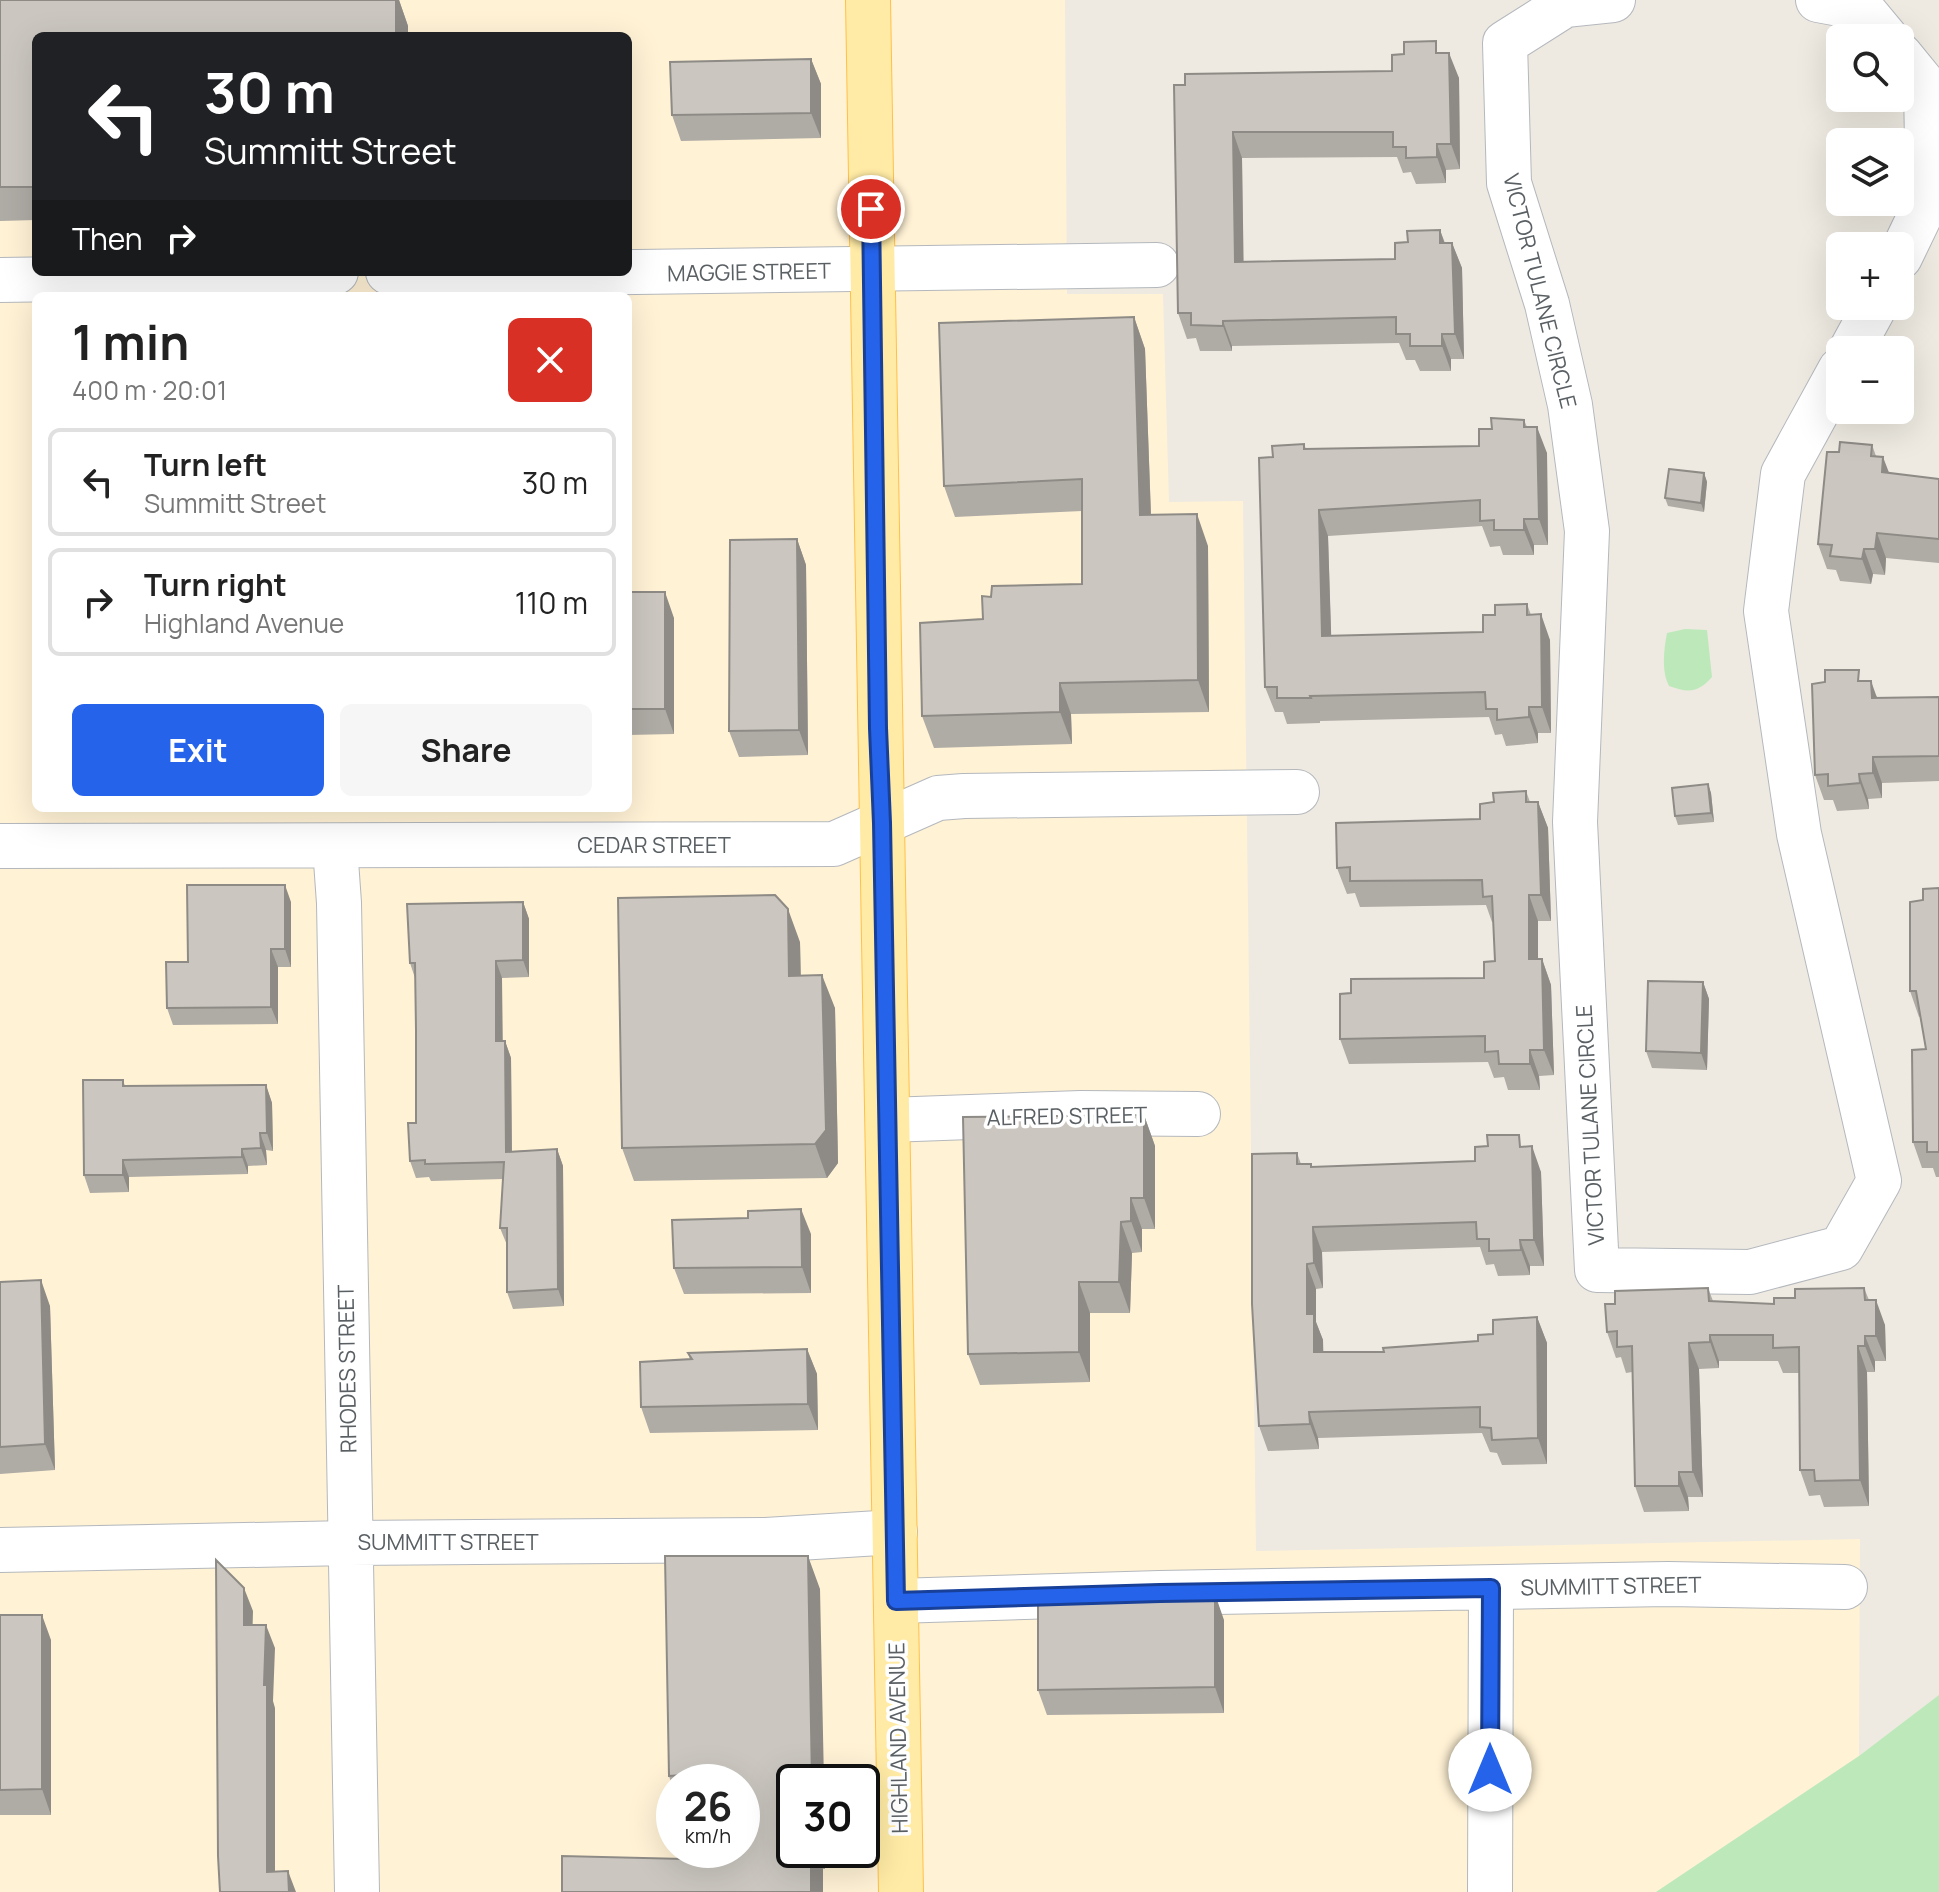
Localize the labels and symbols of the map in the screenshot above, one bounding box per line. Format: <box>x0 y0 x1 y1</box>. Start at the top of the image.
street label: VICTOR TULANE CIRCLE <box>1496 170 1584 412</box>
pin <box>837 175 905 243</box>
street label: MAGGIE STREET <box>667 256 831 288</box>
street label: CEDAR STREET <box>577 830 731 860</box>
street label: VICTOR TULANE CIRCLE <box>1569 1004 1611 1246</box>
street label: ALFRED STREET <box>986 1100 1148 1132</box>
street label: RHODES STREET <box>331 1285 363 1453</box>
street label: SUMMITT STREET <box>357 1527 539 1557</box>
street label: SUMMITT STREET <box>1520 1569 1702 1603</box>
street label: HIGHLAND AVENUE <box>881 1642 915 1834</box>
position arrow <box>1448 1728 1532 1812</box>
speed limit sign: 30 <box>776 1764 880 1868</box>

